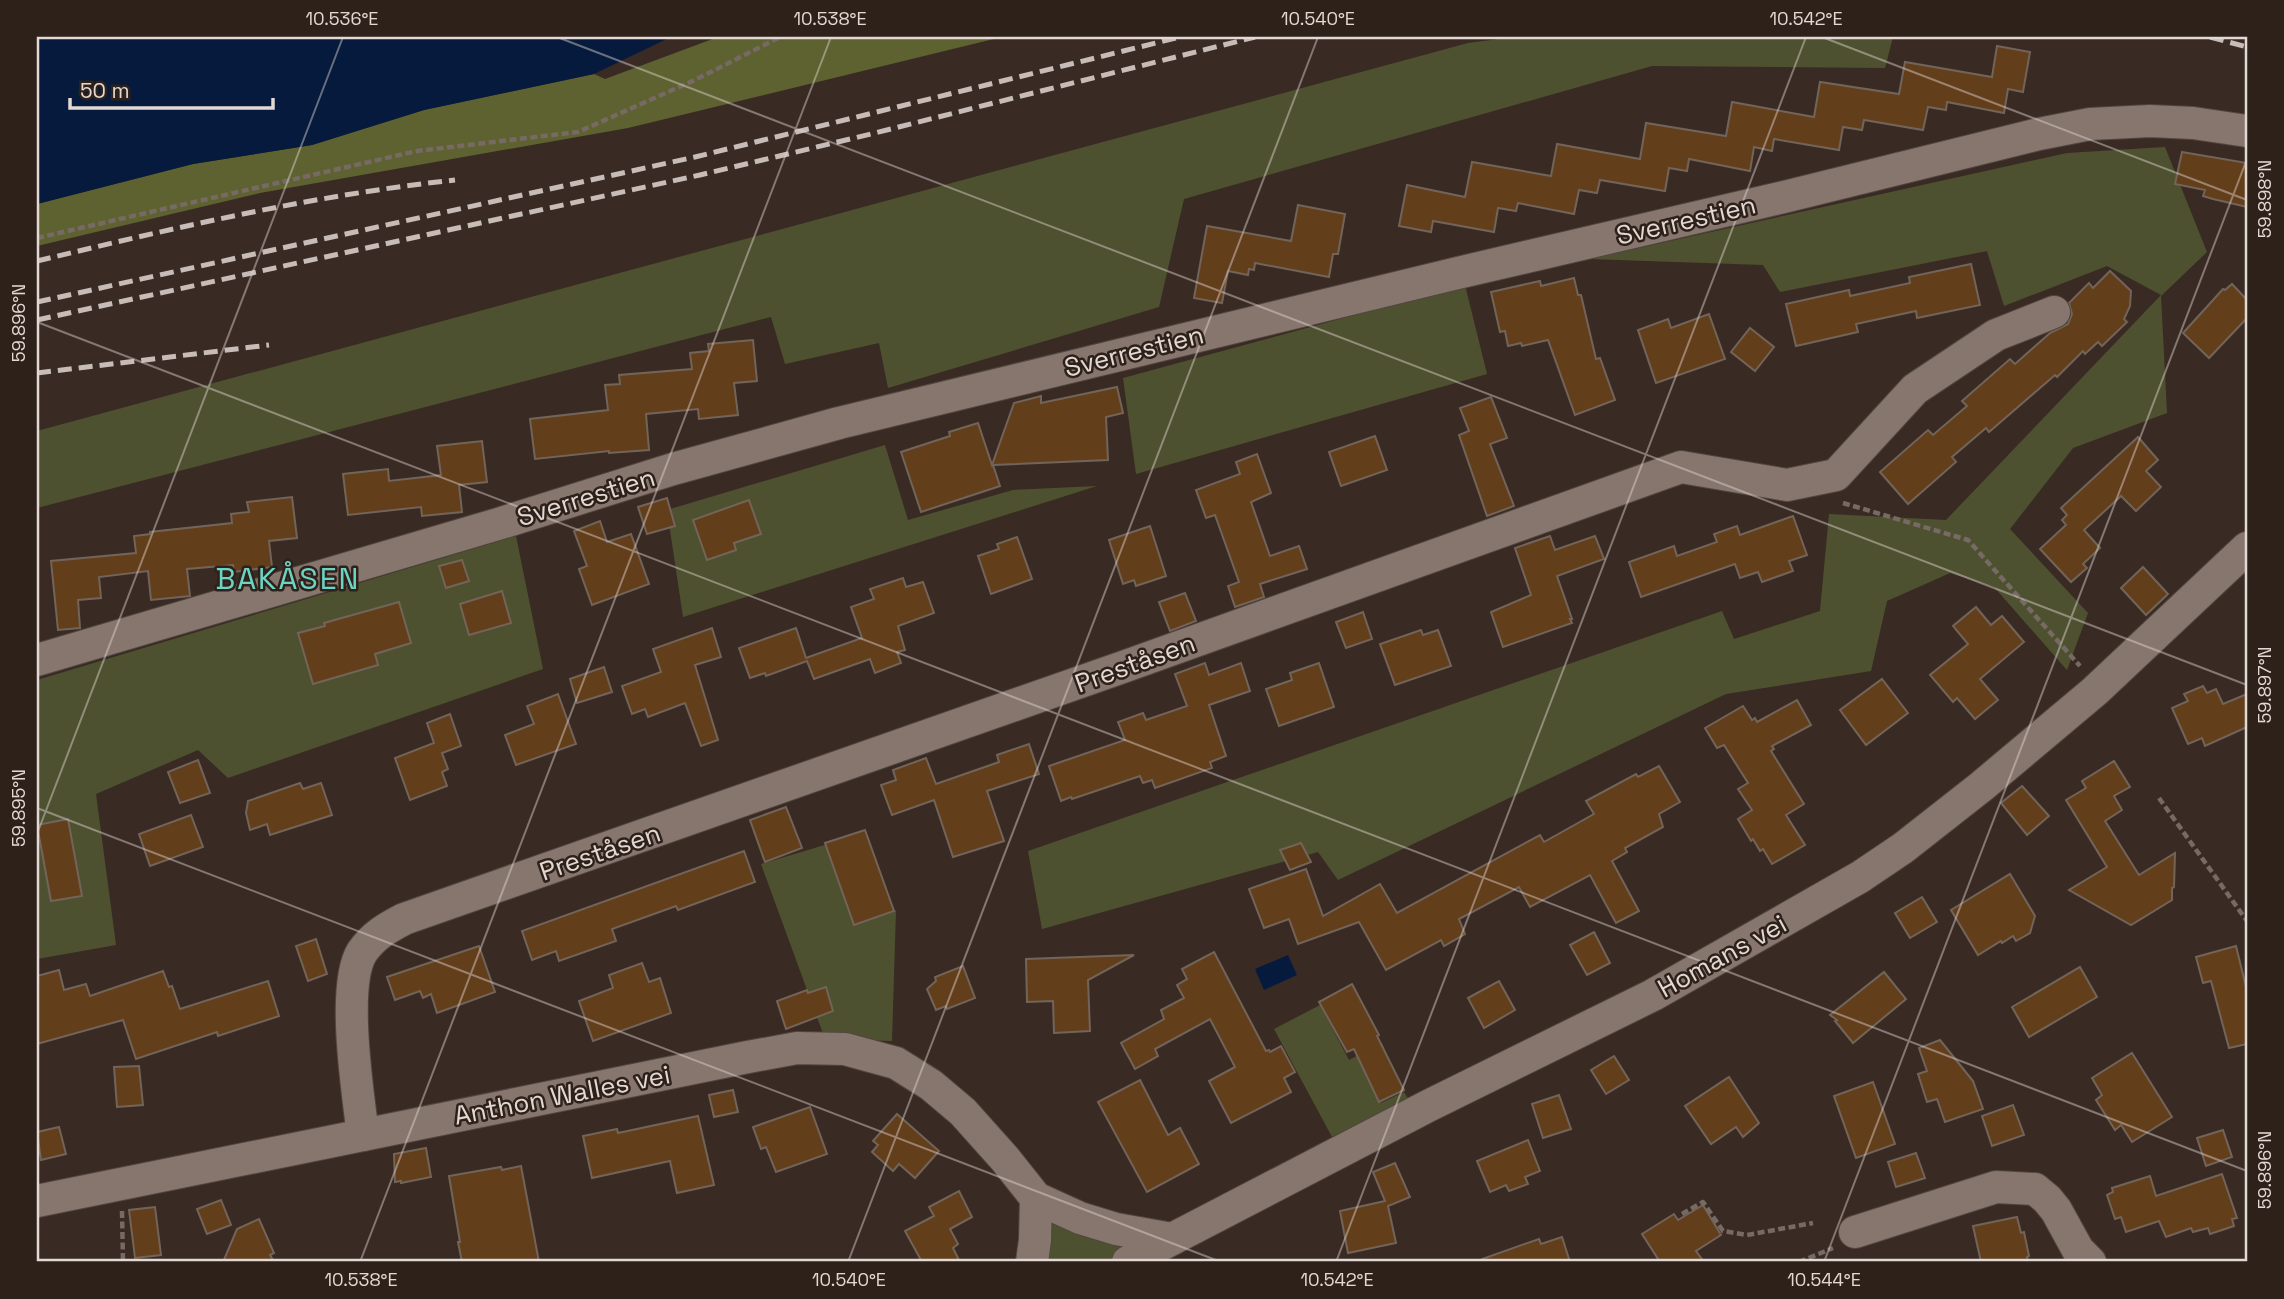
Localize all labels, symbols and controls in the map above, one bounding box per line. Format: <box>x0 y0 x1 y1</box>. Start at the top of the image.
text: 10.536°E <box>306 7 379 30</box>
text: 10.538°E <box>793 7 867 30</box>
text: 10.540°E <box>1281 7 1355 30</box>
text: 10.542°E <box>1769 7 1843 30</box>
scale bar <box>70 66 273 110</box>
text: 50 m <box>80 77 130 104</box>
text: 59.898°N <box>2253 160 2276 238</box>
street label: Sverrestien <box>1613 187 1759 253</box>
text: 59.896°N <box>7 284 30 362</box>
street label: Sverrestien <box>1061 317 1207 385</box>
street label: Sverrestien <box>513 460 659 534</box>
district label: BAKÅSEN <box>216 559 360 598</box>
street label: Preståsen <box>1070 626 1200 700</box>
text: 59.897°N <box>2253 646 2276 724</box>
text: 59.895°N <box>7 769 30 847</box>
street label: Preståsen <box>535 815 665 889</box>
street label: Homans vei <box>1652 907 1792 1005</box>
street label: Anthon Walles vei <box>451 1057 673 1133</box>
text: 59.896°N <box>2253 1131 2276 1209</box>
text: 10.538°E <box>324 1268 398 1291</box>
text: 10.540°E <box>812 1268 886 1291</box>
text: 10.542°E <box>1300 1268 1374 1291</box>
text: 10.544°E <box>1787 1268 1861 1291</box>

